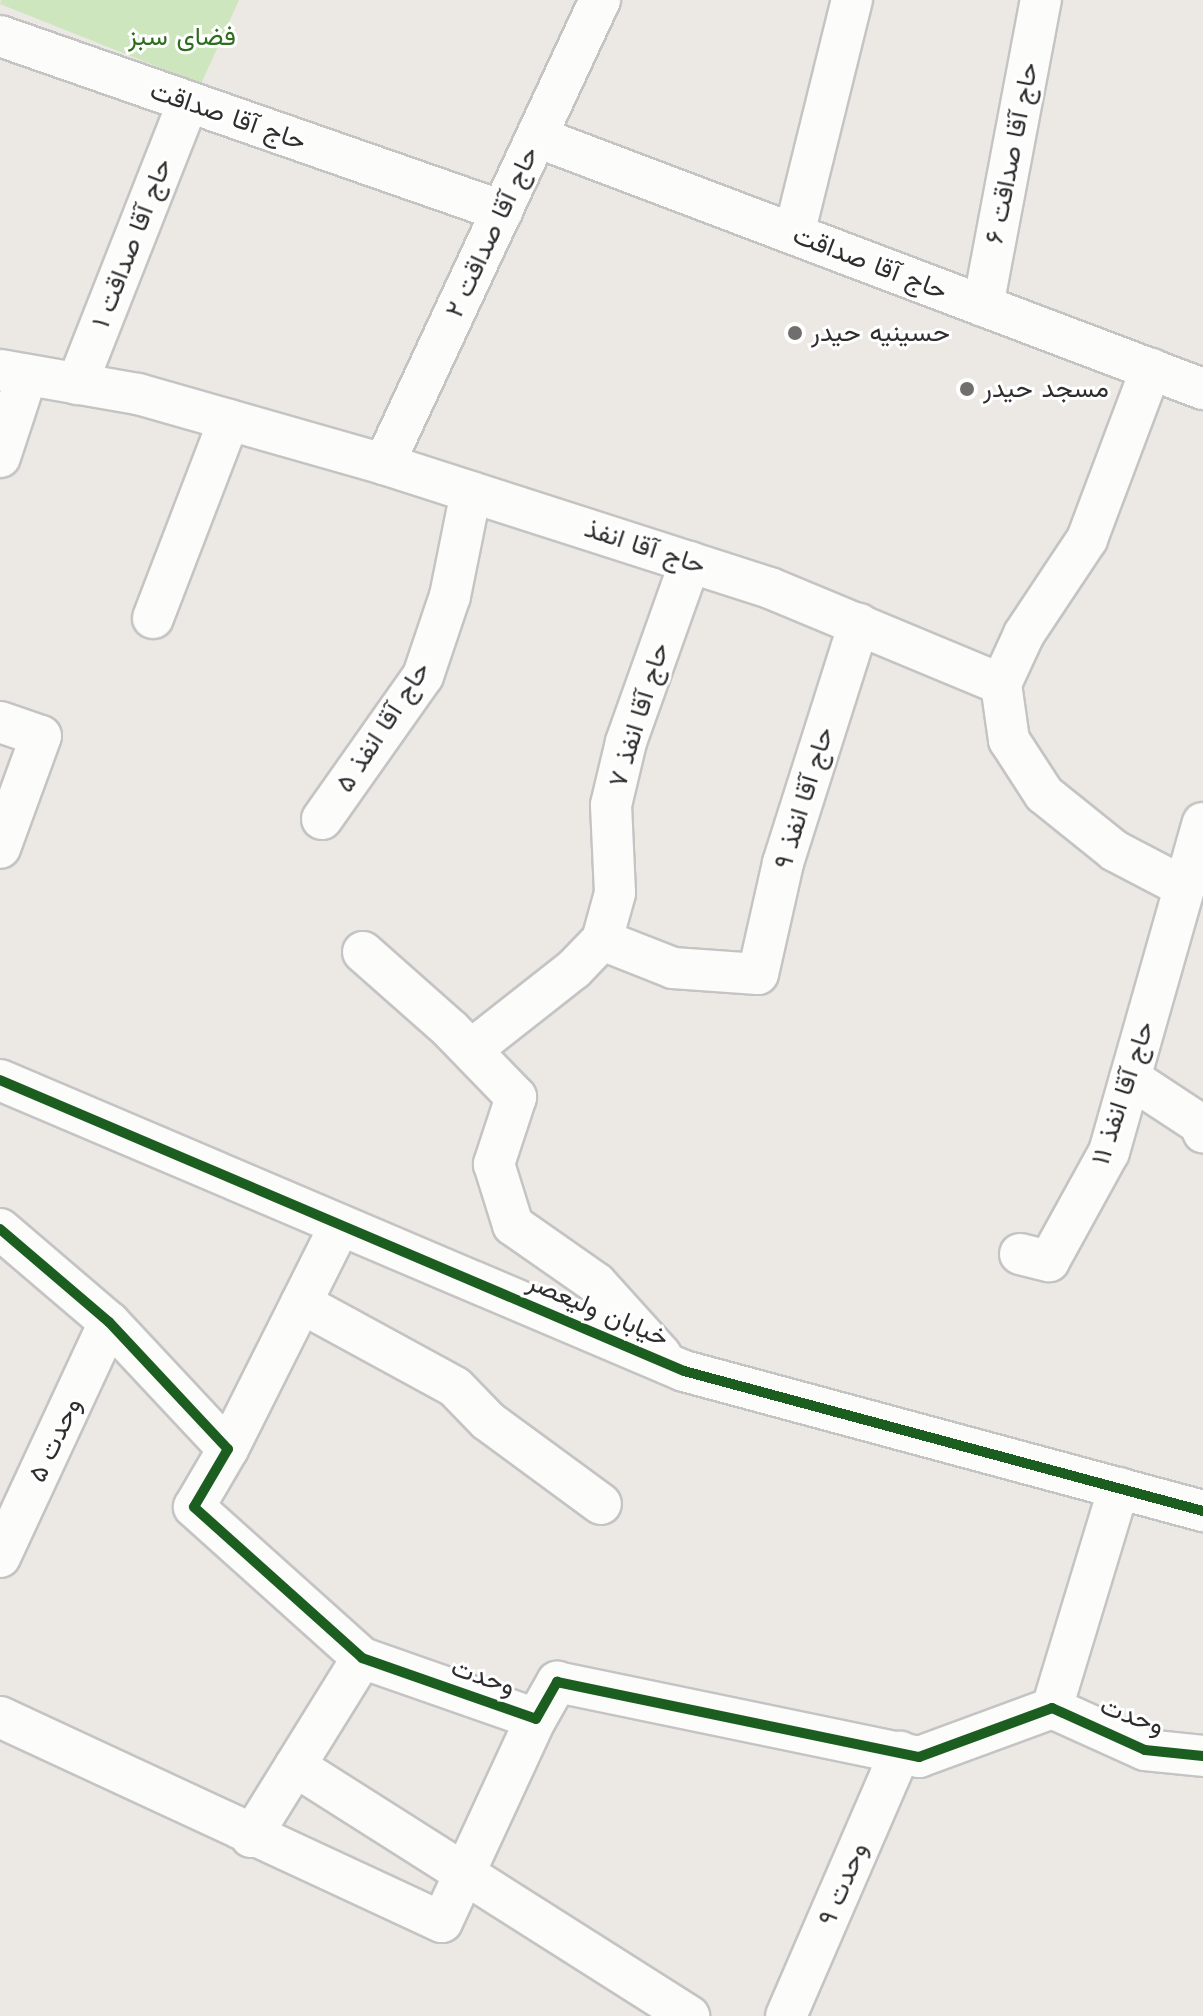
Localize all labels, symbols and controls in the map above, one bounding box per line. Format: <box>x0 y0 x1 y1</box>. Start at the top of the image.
park label: فضای سبز <box>128 21 236 53</box>
street label: حاج آقا صداقت ۶ <box>979 60 1045 246</box>
street label: حاج آقا صداقت <box>146 75 310 157</box>
street label: حاج آقا صداقت ۲ <box>439 142 545 322</box>
street label: حاج آقا صداقت ۱ <box>85 154 179 332</box>
street label: حاج آقا صداقت <box>788 219 952 307</box>
place label: حسینیه حیدر <box>811 317 950 349</box>
marker: حسینیه حیدر <box>786 324 804 342</box>
place label: مسجد حیدر <box>983 373 1109 405</box>
marker: مسجد حیدر <box>958 380 976 398</box>
street label: حاج آقا انفذ <box>581 513 709 581</box>
street label: حاج آقا انفذ ۷ <box>602 639 676 791</box>
street label: حاج آقا انفذ ۵ <box>329 656 437 798</box>
street label: حاج آقا انفذ ۹ <box>768 723 840 873</box>
street label: حاج آقا انفذ ۱۱ <box>1085 1017 1161 1169</box>
street label: خیابان ولیعصر <box>523 1266 673 1354</box>
street label: وحدت ۵ <box>22 1393 88 1487</box>
street label: وحدت <box>447 1652 519 1702</box>
street label: وحدت <box>1096 1690 1168 1742</box>
street label: وحدت ۹ <box>812 1838 874 1930</box>

